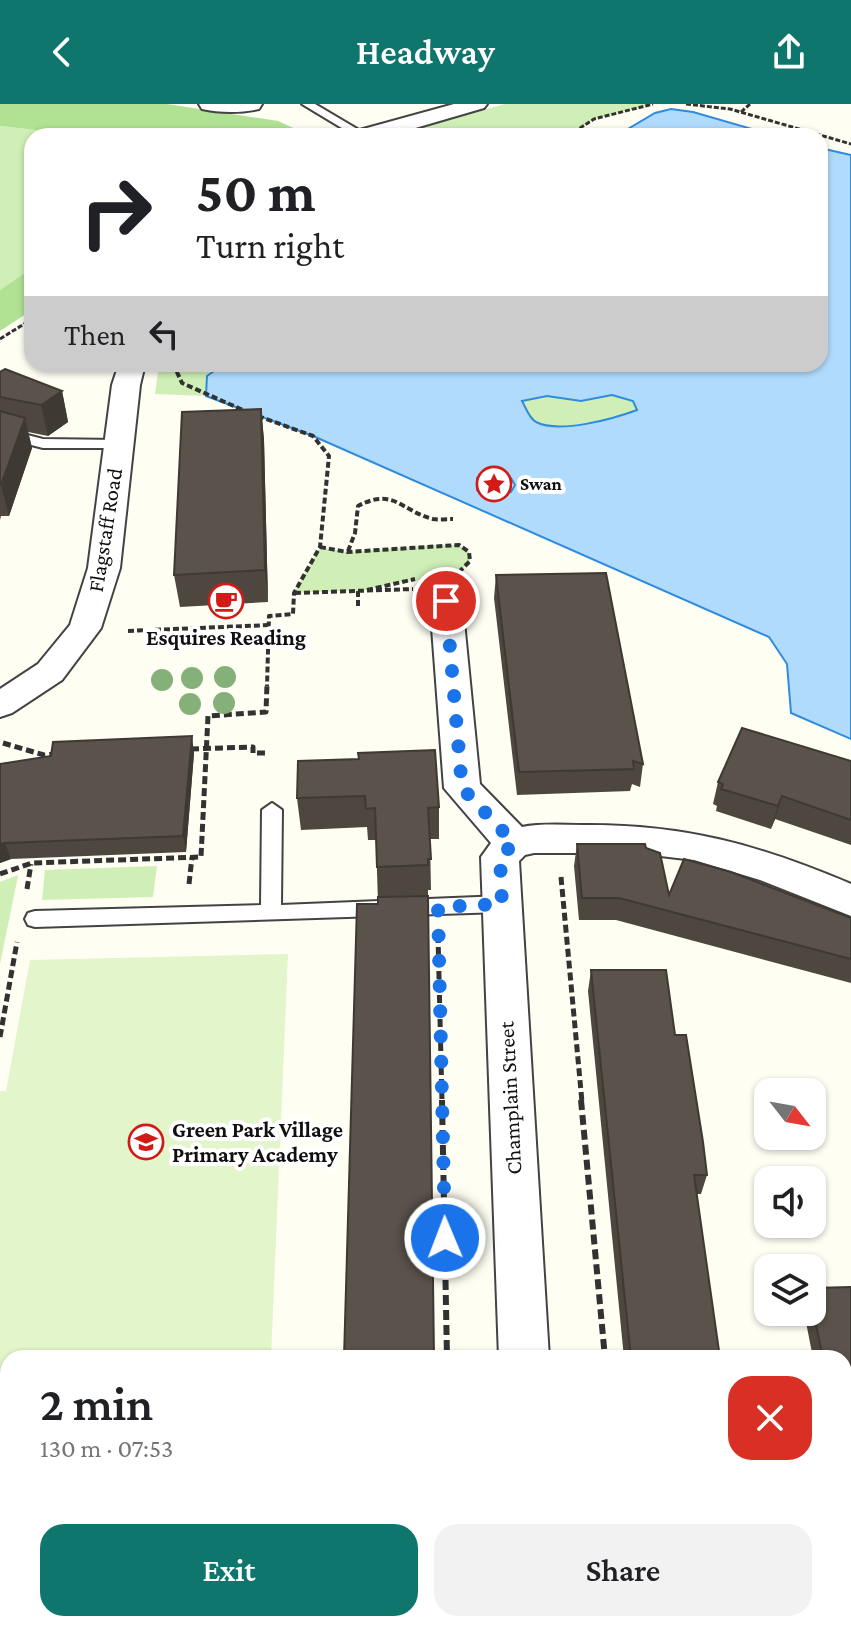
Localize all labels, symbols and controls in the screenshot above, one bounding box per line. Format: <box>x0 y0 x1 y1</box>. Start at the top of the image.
icon: back <box>40 30 84 74</box>
icon: share <box>767 30 811 74</box>
text: Headway <box>356 32 495 72</box>
icon: right <box>64 160 168 264</box>
text: 50 m <box>196 161 316 223</box>
text: Turn right <box>196 226 344 266</box>
icon: left <box>142 312 186 356</box>
text: Then <box>64 318 126 351</box>
place icon: Swan <box>475 465 513 503</box>
street label: Flagstaff Road <box>83 466 127 594</box>
place label: Swan <box>520 474 563 494</box>
pin <box>412 567 480 635</box>
icon: arrive <box>424 579 468 623</box>
cafe icon: Esquires Reading <box>207 582 245 620</box>
place label: Esquires Reading <box>146 625 306 650</box>
street label: Champlain Street <box>493 1020 526 1175</box>
north arrow <box>754 1078 826 1150</box>
map controls <box>754 1078 826 1326</box>
place label: Green Park Village Primary Academy <box>172 1117 343 1167</box>
school or university icon: Green Park Village Primary Academy <box>127 1123 165 1161</box>
button: sound <box>754 1166 826 1238</box>
position arrow <box>403 1196 487 1280</box>
button: layers <box>754 1254 826 1326</box>
button: close <box>728 1376 812 1460</box>
text: 2 min <box>40 1377 153 1430</box>
text: 130 m · 07:53 <box>40 1434 173 1463</box>
button: Exit <box>40 1524 418 1616</box>
button: Share <box>434 1524 812 1616</box>

